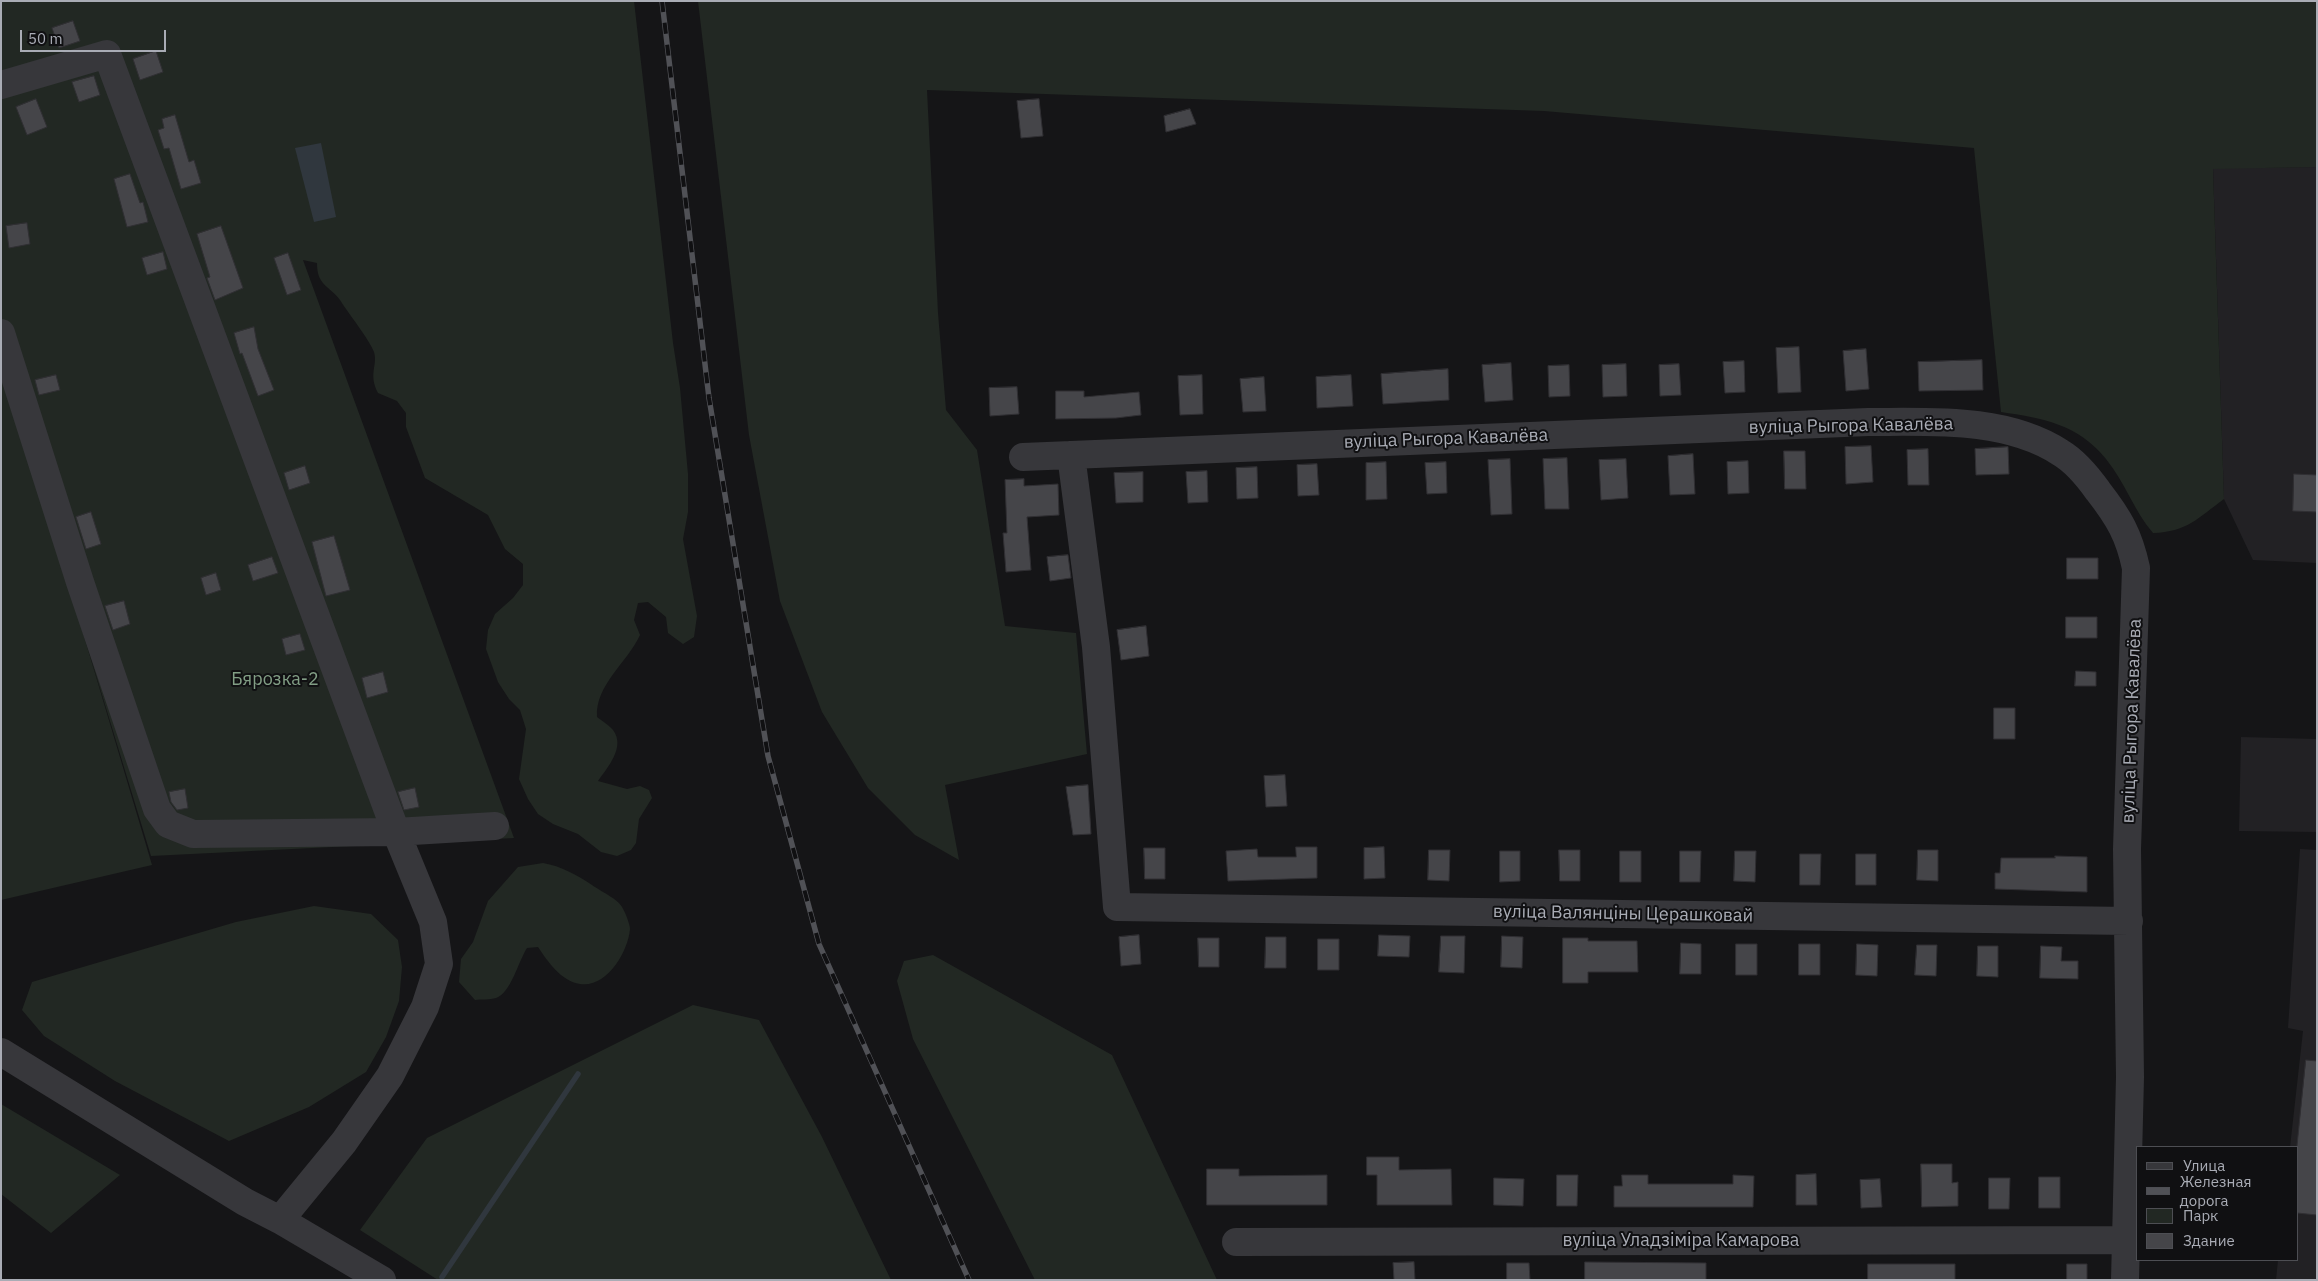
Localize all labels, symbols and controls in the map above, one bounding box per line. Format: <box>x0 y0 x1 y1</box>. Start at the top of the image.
scale bar <box>22 20 169 52</box>
text: 50 m <box>28 29 63 48</box>
street label: вуліца Рыгора Кавалёва <box>1749 413 1953 439</box>
street label: вуліца Рыгора Кавалёва <box>1343 425 1549 453</box>
street label: вуліца Рыгора Кавалёва <box>2118 618 2146 824</box>
park label: Бярозка-2 <box>231 669 319 691</box>
street label: вуліца Валянціны Церашковай <box>1493 901 1753 927</box>
legend <box>2136 1146 2298 1261</box>
text: Улица <box>2183 1156 2225 1175</box>
text: Железная дорога <box>2180 1172 2251 1210</box>
text: Парк <box>2183 1206 2218 1225</box>
street label: вуліца Уладзіміра Камарова <box>1563 1230 1799 1252</box>
text: Здание <box>2183 1231 2235 1250</box>

